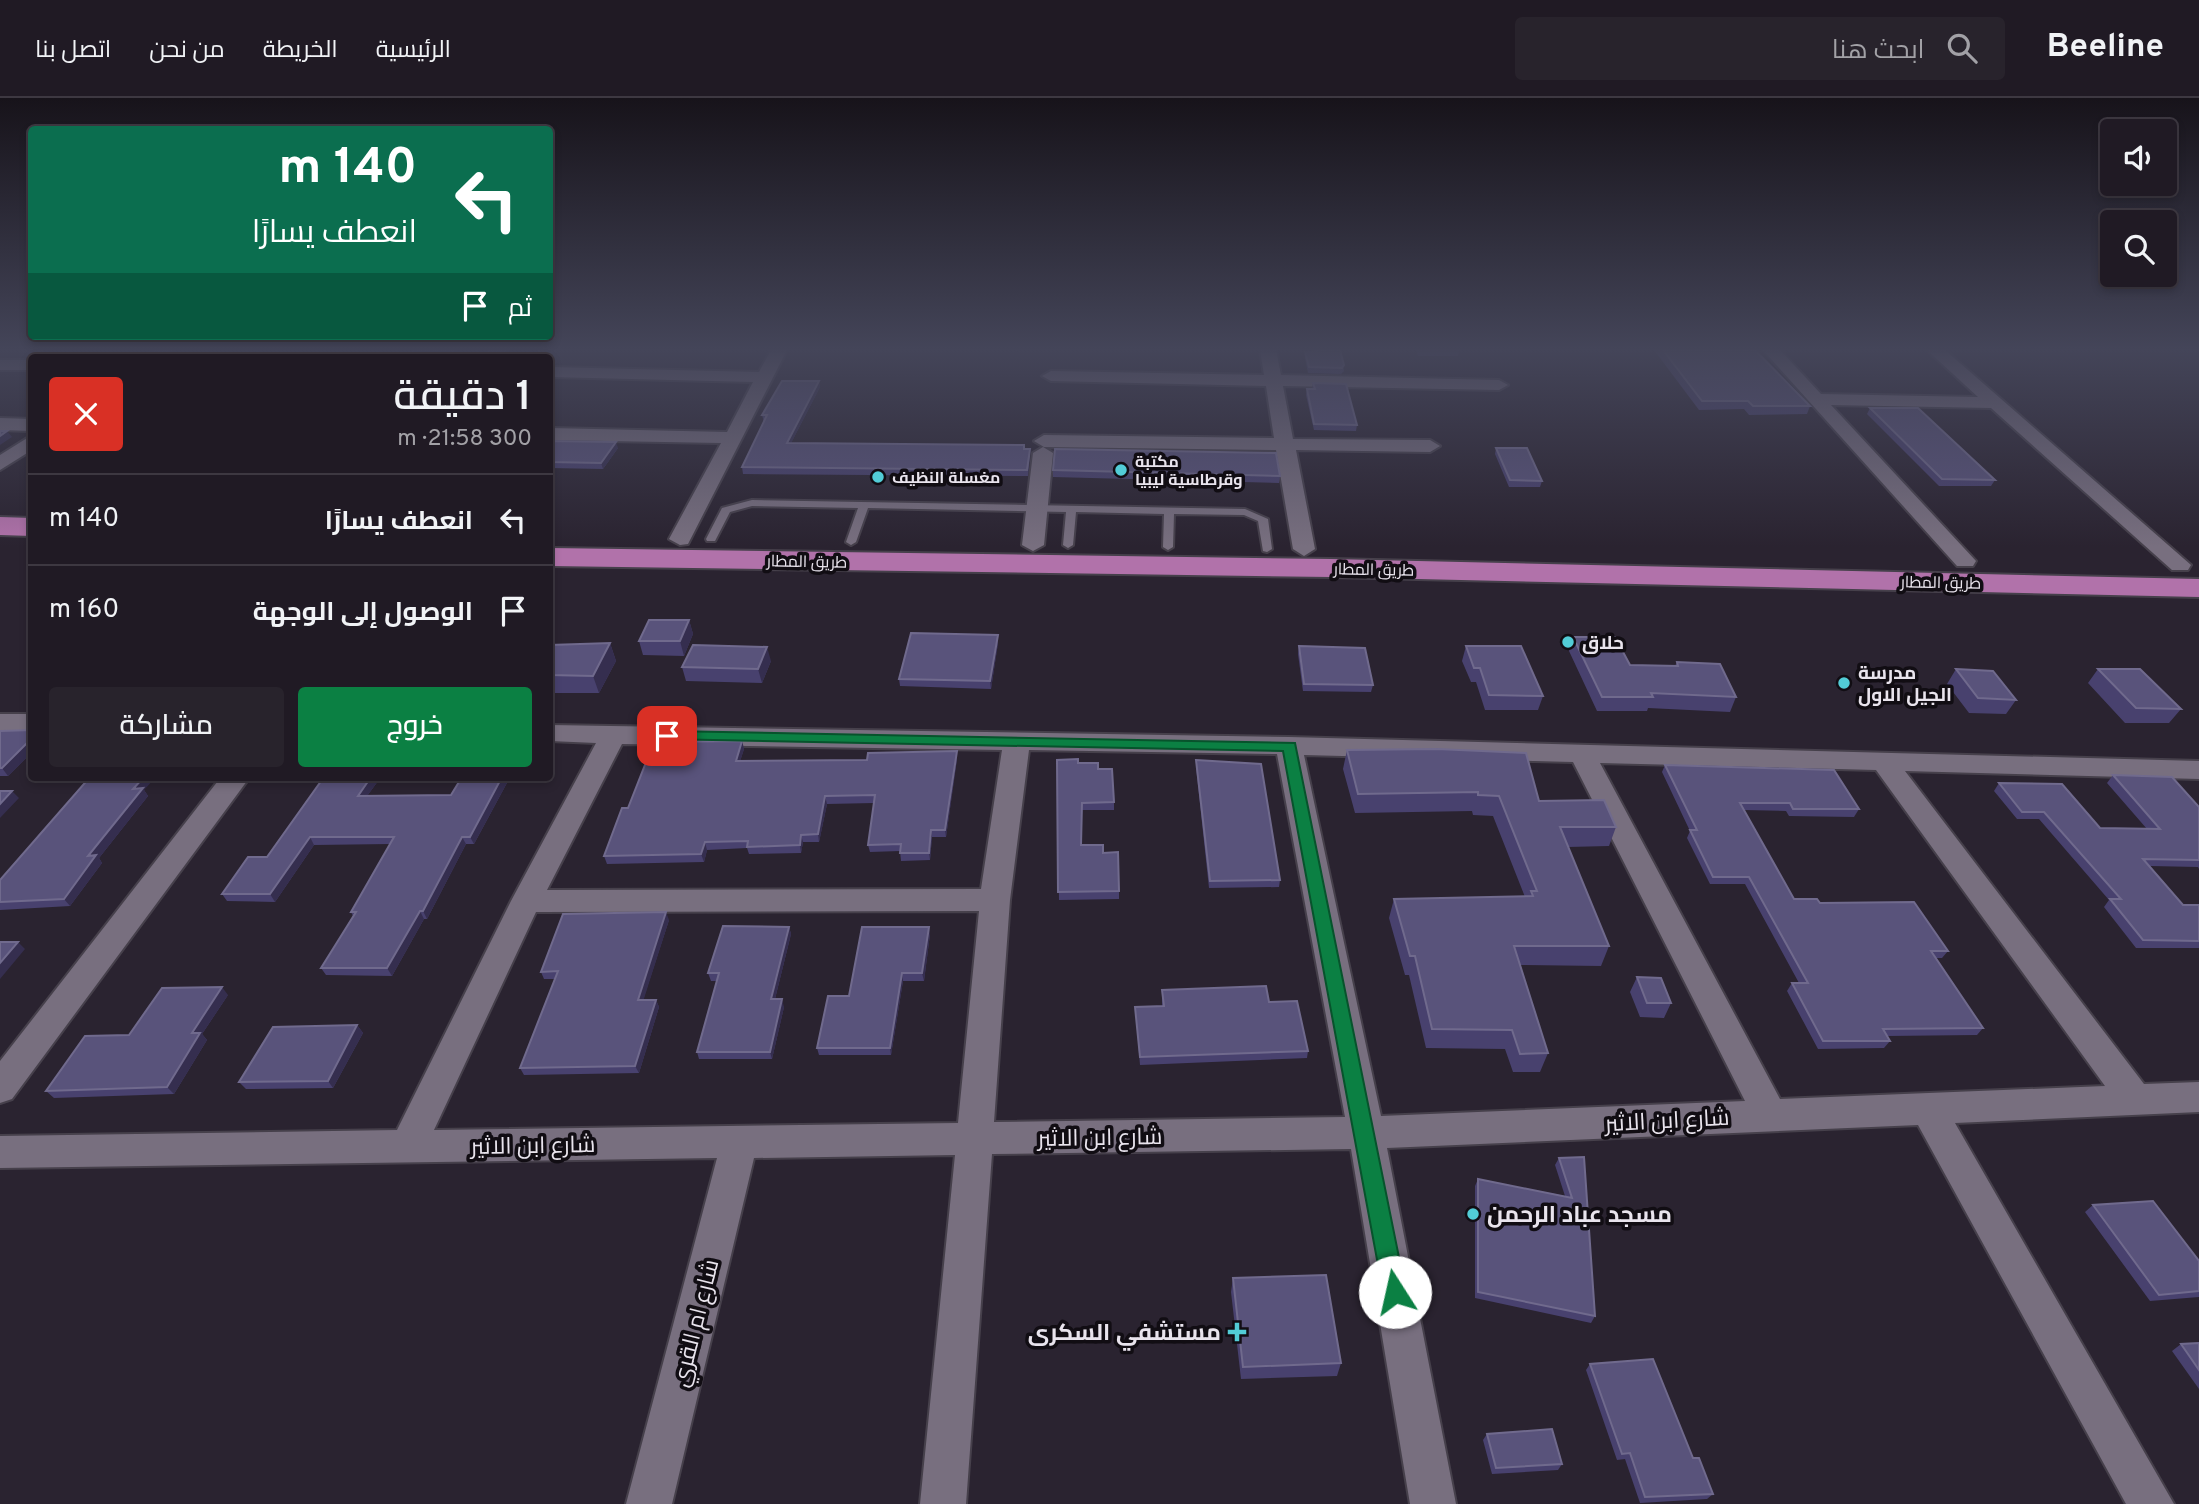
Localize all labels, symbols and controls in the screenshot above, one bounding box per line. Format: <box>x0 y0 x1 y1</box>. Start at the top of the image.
search box <box>1515 17 2005 80</box>
text: Beeline <box>2047 27 2164 69</box>
icon: search <box>1943 29 1981 67</box>
text: ابحث هنا <box>1832 35 1925 68</box>
text: اتصل بنا <box>35 36 111 66</box>
text: من نحن <box>149 36 225 66</box>
text: الخريطة <box>263 36 338 66</box>
text: الرئيسية <box>376 36 451 66</box>
map controls <box>2100 119 2177 287</box>
button: sound <box>2100 119 2177 196</box>
text: 140 m <box>278 139 417 201</box>
icon: left <box>441 154 532 245</box>
button: search <box>2100 210 2177 287</box>
text: انعطف يسارًا <box>252 214 417 254</box>
icon: arrive <box>456 287 494 325</box>
text: ثم <box>508 293 532 326</box>
text: 1 دقيقة <box>393 372 532 425</box>
button: close <box>49 377 123 451</box>
text: 300 m · 21:58 <box>397 425 532 454</box>
place label: مكتبة وقرطاسية ليبيا <box>1135 453 1243 491</box>
marker: مكتبة وقرطاسية ليبيا <box>1113 462 1129 478</box>
marker: مغسلة النظيف <box>870 469 886 485</box>
place label: مغسلة النظيف <box>892 469 1000 489</box>
icon: left <box>494 501 532 539</box>
text: 140 m <box>49 503 119 536</box>
text: انعطف يسارًا <box>325 506 473 539</box>
street label: طريق المطار <box>765 552 848 574</box>
street label: طريق المطار <box>1332 560 1415 582</box>
street label: طريق المطار <box>1899 573 1982 595</box>
icon: arrive <box>494 592 532 630</box>
text: 160 m <box>49 594 119 627</box>
text: الوصول إلى الوجهة <box>253 597 473 630</box>
place label: حلاق <box>1582 632 1624 656</box>
marker: حلاق <box>1560 634 1576 650</box>
place label: مدرسة الجيل الاول <box>1858 662 1952 708</box>
marker: مدرسة الجيل الاول <box>1836 675 1852 691</box>
button: مشاركة <box>49 687 284 767</box>
button: خروج <box>298 687 532 767</box>
pin <box>637 706 697 766</box>
icon: arrive <box>648 717 686 755</box>
street label: شارع ابن الاثير <box>1602 1105 1730 1140</box>
street label: شارع ابن الاثير <box>1036 1124 1163 1155</box>
street label: شارع ابن الاثير <box>469 1132 596 1163</box>
place label: مسجد عباد الرحمن <box>1487 1202 1672 1231</box>
marker: مسجد عباد الرحمن <box>1465 1206 1481 1222</box>
position arrow <box>1358 1255 1432 1329</box>
street label: شارع ام القري <box>668 1257 728 1391</box>
place label: مستشفي السكرى <box>1028 1320 1221 1351</box>
marker: مستشفي السكرى <box>1227 1322 1247 1342</box>

